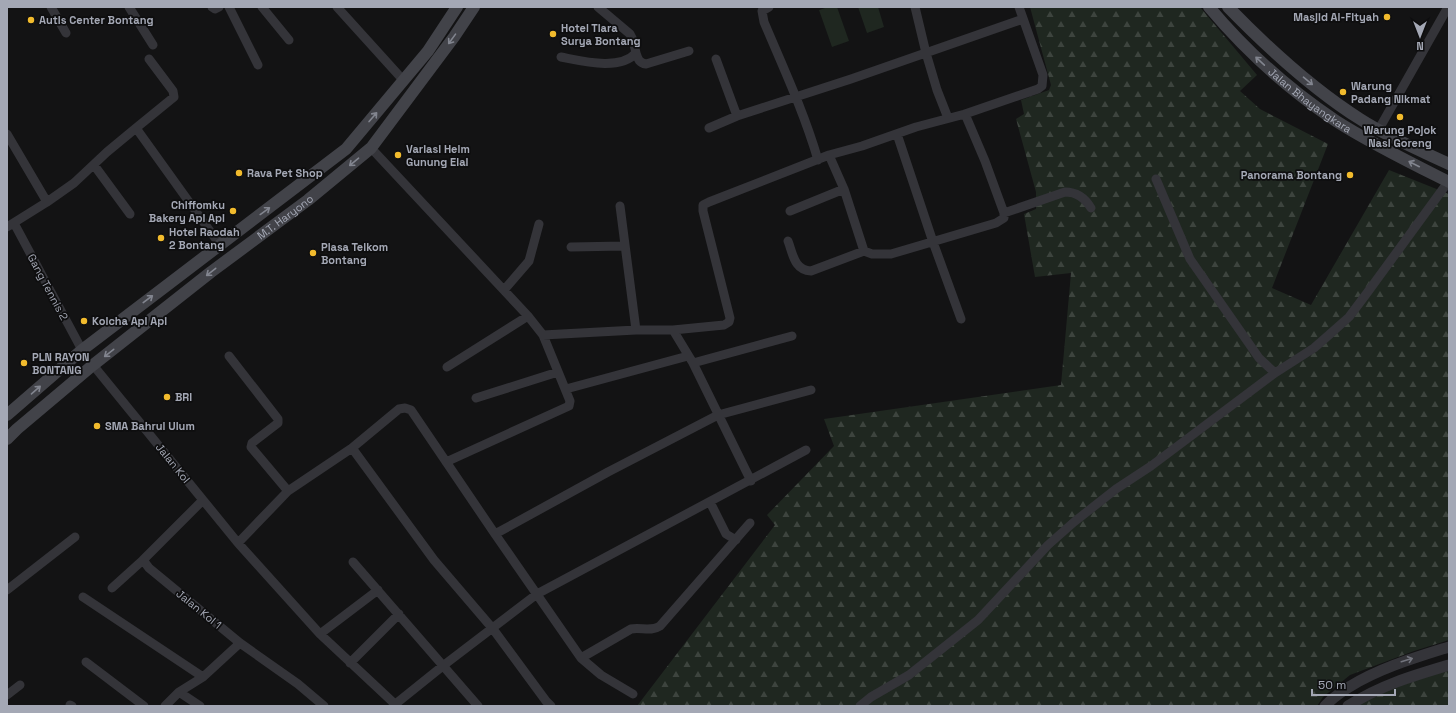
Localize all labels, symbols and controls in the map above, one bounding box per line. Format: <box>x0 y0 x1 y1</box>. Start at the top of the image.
place label: Masjid Al-Fityah <box>1293 10 1379 24</box>
marker: Masjid Al-Fityah <box>1382 12 1392 22</box>
place label: Autis Center Bontang <box>39 13 153 27</box>
marker: Autis Center Bontang <box>26 15 36 25</box>
north arrow <box>1400 16 1440 56</box>
place label: Hotel Tiara Surya Bontang <box>561 21 641 48</box>
marker: Hotel Tiara Surya Bontang <box>548 29 558 39</box>
one-way arrow <box>448 34 456 45</box>
text: N <box>1416 39 1424 53</box>
one-way arrow <box>1255 57 1265 66</box>
street label: Jalan Bhayangkara <box>1265 65 1355 136</box>
one-way arrow <box>1303 77 1313 86</box>
place label: Warung Padang Nikmat <box>1351 79 1431 106</box>
marker: Warung Padang Nikmat <box>1338 87 1348 97</box>
marker: Warung Pojok Nasi Goreng <box>1395 112 1405 122</box>
one-way arrow <box>368 113 377 123</box>
place label: Warung Pojok Nasi Goreng <box>1363 123 1437 150</box>
place label: Variasi Helm Gunung Elai <box>406 142 470 169</box>
marker: Variasi Helm Gunung Elai <box>393 150 403 160</box>
one-way arrow <box>348 158 359 167</box>
one-way arrow <box>1409 160 1421 167</box>
place label: Rava Pet Shop <box>247 166 323 180</box>
marker: Rava Pet Shop <box>234 168 244 178</box>
place label: Panorama Bontang <box>1241 168 1342 182</box>
marker: Panorama Bontang <box>1345 170 1355 180</box>
street label: M.T. Haryono <box>254 191 316 243</box>
place label: Chiffomku Bakery Api Api <box>149 198 225 225</box>
marker: Chiffomku Bakery Api Api <box>228 206 238 216</box>
one-way arrow <box>259 207 270 215</box>
place label: Hotel Raodah 2 Bontang <box>169 225 240 252</box>
marker: Hotel Raodah 2 Bontang <box>156 233 166 243</box>
place label: Plasa Telkom Bontang <box>321 240 388 267</box>
marker: Plasa Telkom Bontang <box>308 248 318 258</box>
street label: Gang Tennis 2 <box>25 251 72 323</box>
one-way arrow <box>206 268 217 276</box>
one-way arrow <box>143 295 154 303</box>
place label: Koicha Api Api <box>92 314 167 328</box>
marker: Koicha Api Api <box>79 316 89 326</box>
one-way arrow <box>103 348 114 357</box>
place label: PLN RAYON BONTANG <box>32 350 89 377</box>
marker: PLN RAYON BONTANG <box>19 358 29 368</box>
one-way arrow <box>31 385 42 394</box>
place label: BRI <box>175 390 192 404</box>
marker: BRI <box>162 392 172 402</box>
place label: SMA Bahrul Ulum <box>105 419 195 433</box>
marker: SMA Bahrul Ulum <box>92 421 102 431</box>
street label: Jalan Kol <box>153 440 193 486</box>
street label: Jalan Kol 1 <box>173 586 225 632</box>
one-way arrow <box>1400 656 1413 663</box>
scale bar <box>1312 671 1395 697</box>
text: 50 m <box>1318 677 1346 693</box>

